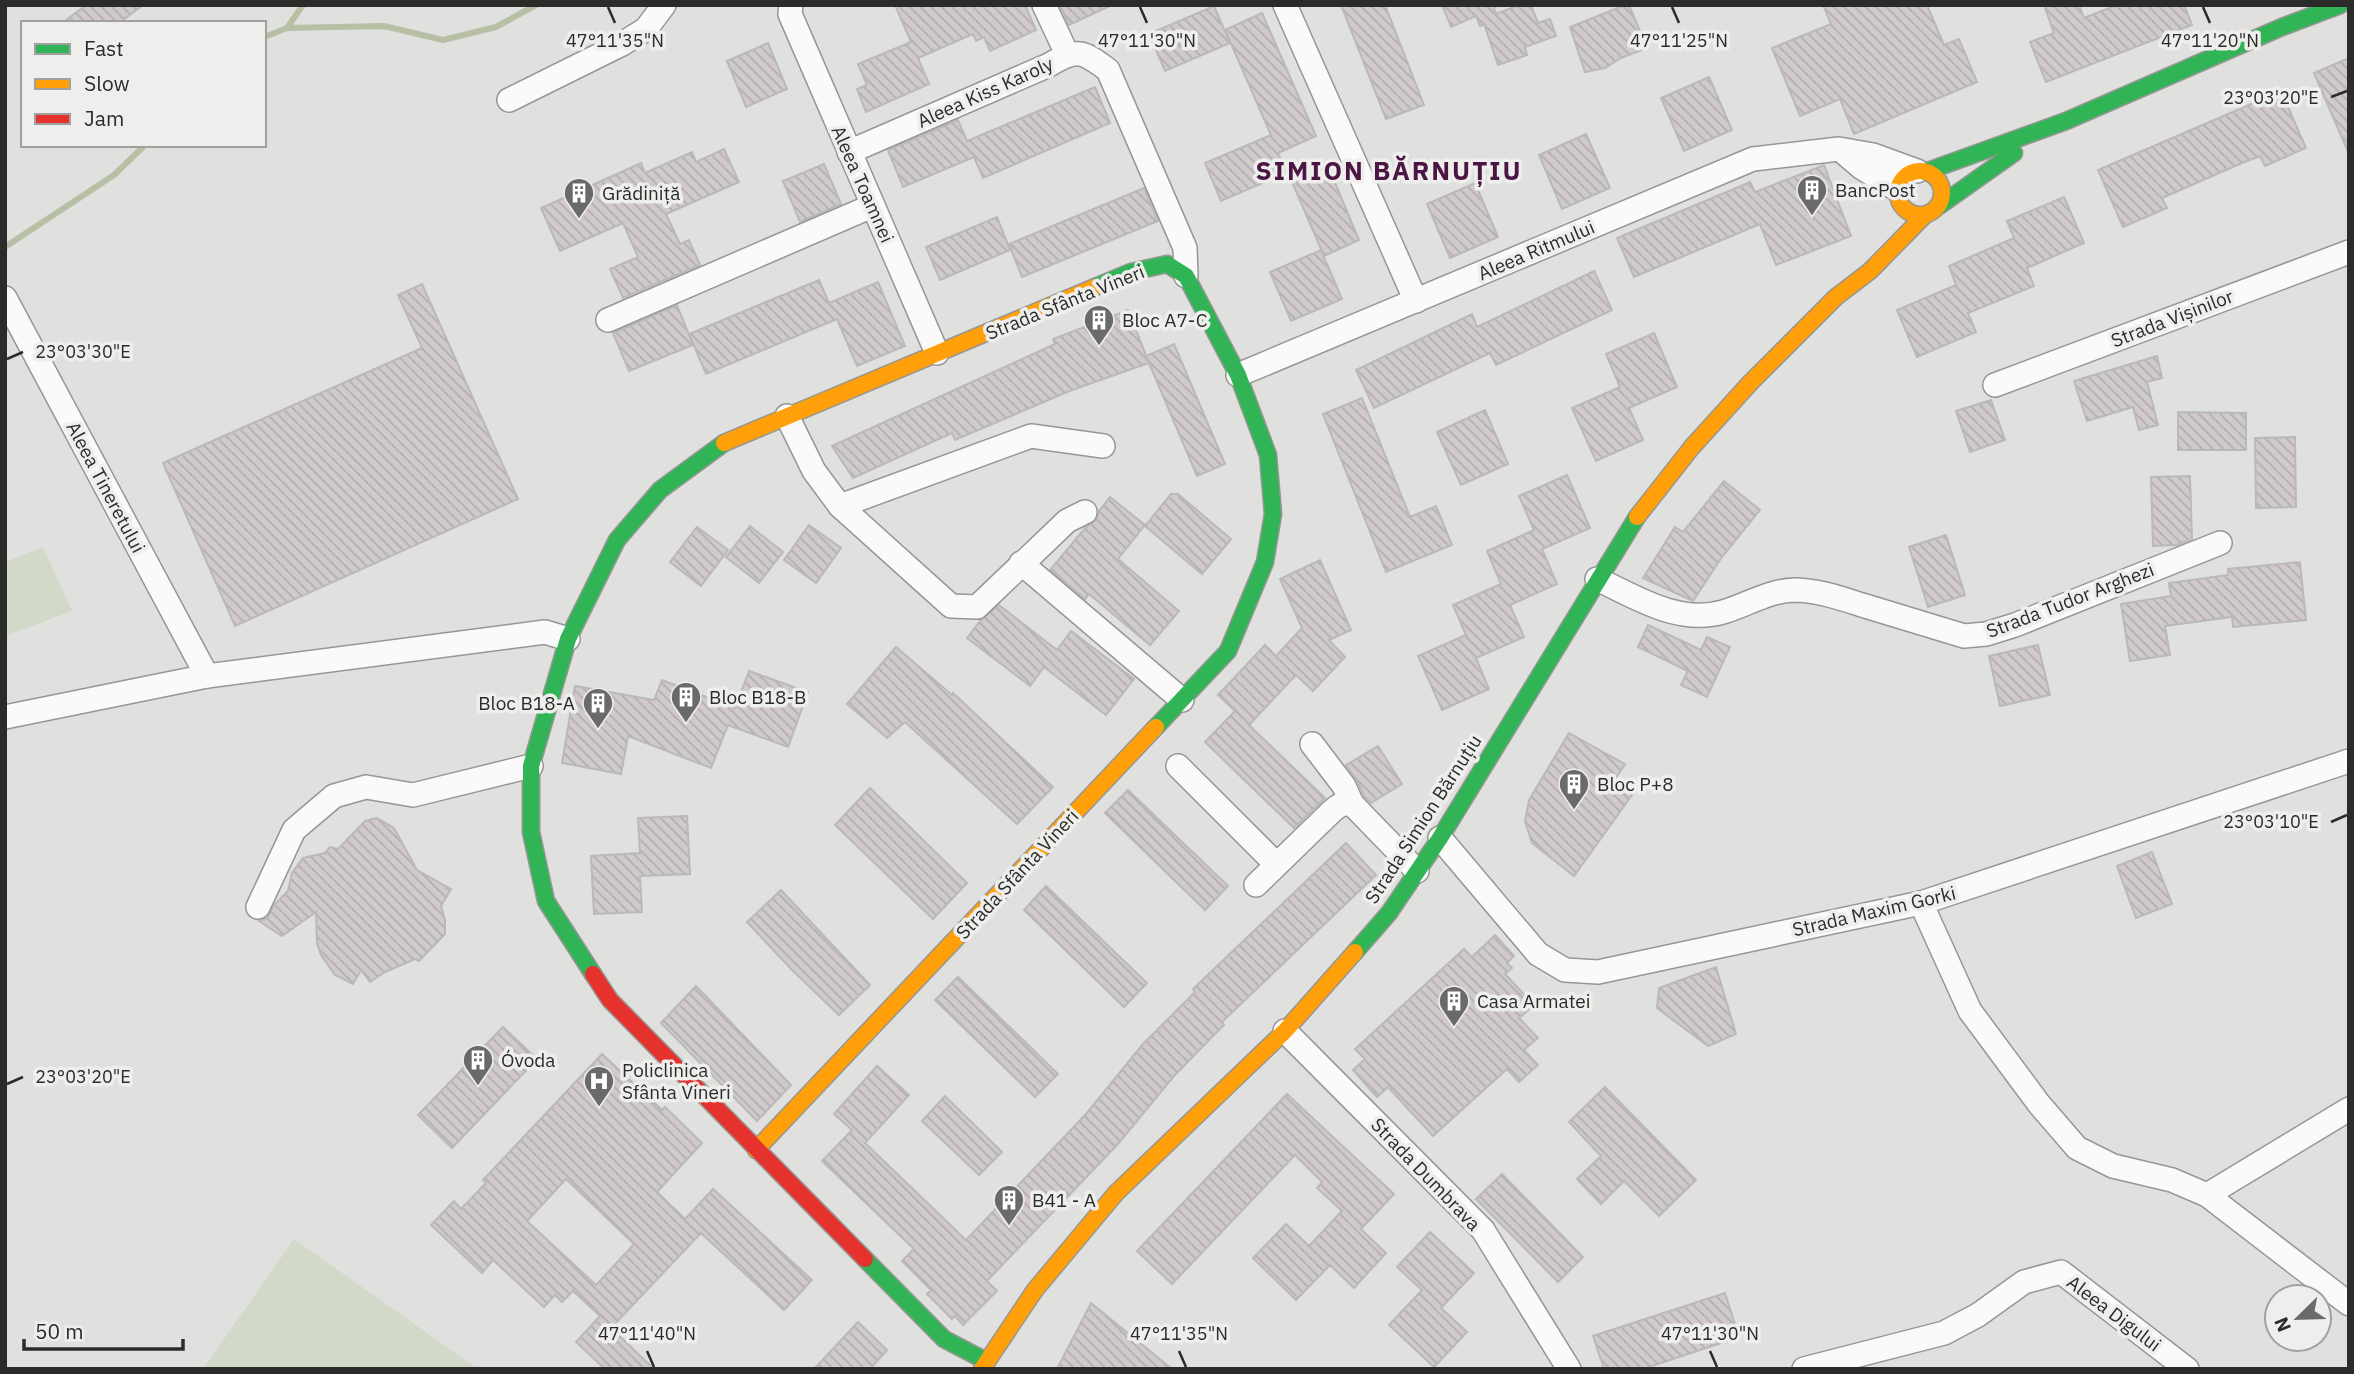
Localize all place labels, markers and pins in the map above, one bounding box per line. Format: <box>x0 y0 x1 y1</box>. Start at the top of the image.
building icon: BancPost <box>1795 173 1829 217</box>
building icon: Grădiniță <box>562 176 596 220</box>
place label: BancPost <box>1835 178 1915 202</box>
place label: Grădiniță <box>602 181 680 205</box>
building icon: Bloc A7-C <box>1082 303 1116 347</box>
place label: Bloc A7-C <box>1122 308 1208 332</box>
building icon: Bloc B18-B <box>669 680 703 724</box>
place label: Bloc B18-B <box>709 685 806 709</box>
building icon: Bloc B18-A <box>581 686 615 730</box>
place label: Bloc B18-A <box>478 691 575 715</box>
building icon: Bloc P+8 <box>1557 767 1591 811</box>
place label: Bloc P+8 <box>1597 772 1674 796</box>
building icon: Casa Armatei <box>1437 984 1471 1028</box>
place label: Casa Armatei <box>1477 989 1591 1013</box>
building icon: Óvoda <box>461 1043 495 1087</box>
place label: Óvoda <box>501 1048 555 1072</box>
place label: Policlinica Sfânta Vineri <box>622 1058 731 1104</box>
hospital icon: Policlinica Sfânta Vineri <box>582 1064 616 1108</box>
building icon: B41 - A <box>992 1183 1026 1227</box>
place label: B41 - A <box>1032 1188 1096 1212</box>

